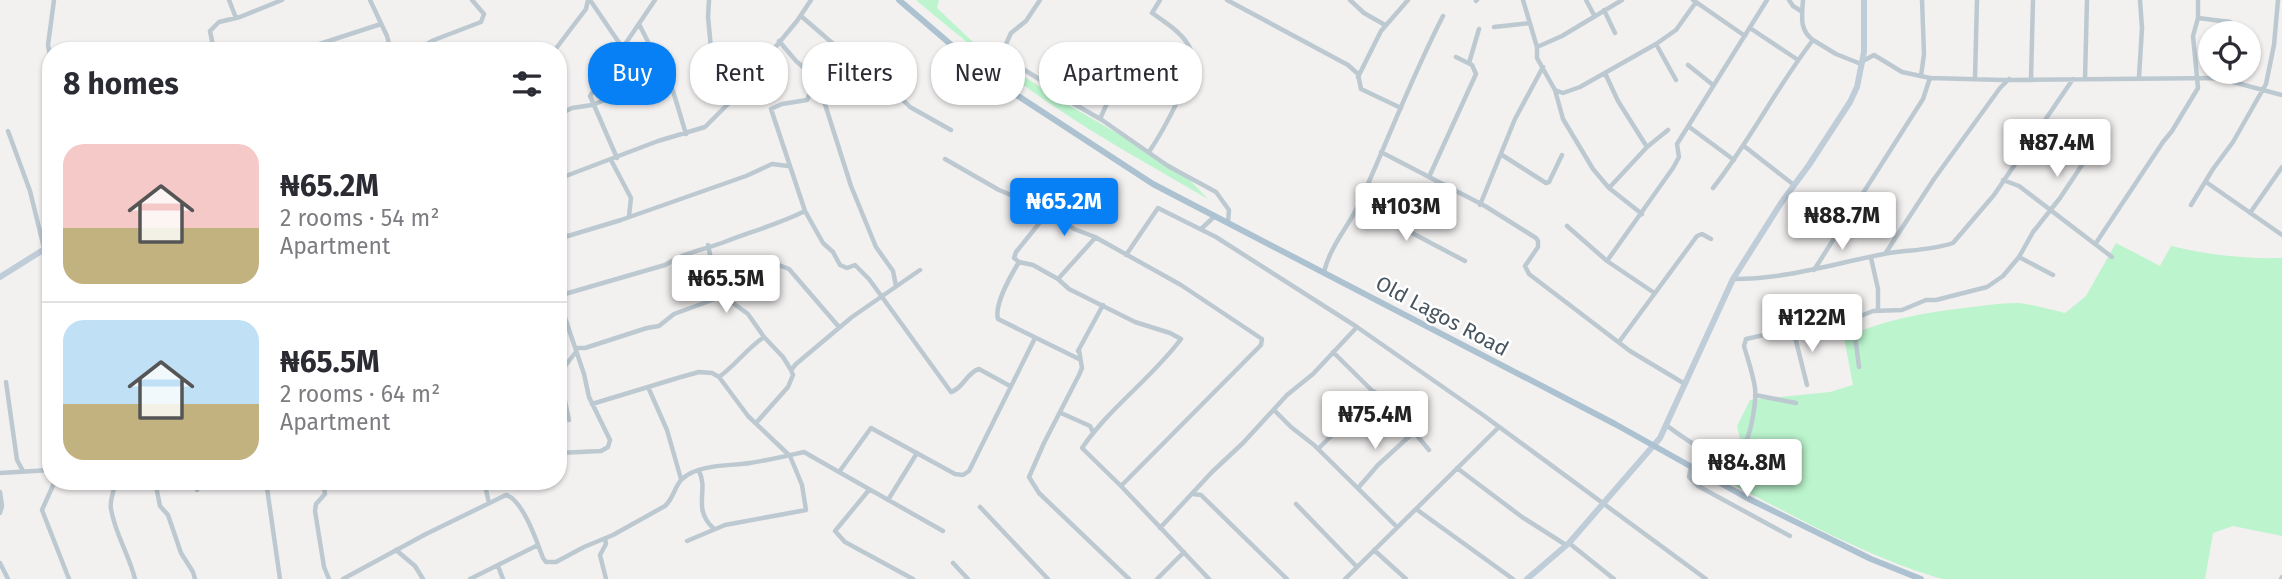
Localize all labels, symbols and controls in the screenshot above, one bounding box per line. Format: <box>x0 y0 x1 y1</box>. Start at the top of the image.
map controls <box>2198 21 2261 84</box>
button: locate <box>2198 21 2261 84</box>
chip: Buy <box>588 42 676 105</box>
chip: Rent <box>690 42 788 105</box>
chip: Filters <box>802 42 917 105</box>
chip: New <box>931 42 1025 105</box>
chip: Apartment <box>1039 42 1202 105</box>
icon: filters <box>508 65 546 103</box>
text: 8 homes <box>63 66 179 102</box>
pin: ₦87.4M <box>2000 120 2114 179</box>
text: ₦87.4M <box>2020 128 2094 156</box>
text: ₦65.2M <box>280 168 379 204</box>
icon: home <box>119 172 203 256</box>
pin: ₦65.2M <box>1007 178 1121 238</box>
pin: ₦103M <box>1357 184 1455 243</box>
text: ₦65.2M <box>1026 187 1102 215</box>
text: ₦103M <box>1371 192 1441 220</box>
pin: ₦88.7M <box>1785 192 1899 252</box>
text: ₦88.7M <box>1804 201 1880 229</box>
text: 2 rooms · 54 m² <box>280 204 439 232</box>
text: Apartment <box>280 232 390 260</box>
pin: ₦65.5M <box>669 256 783 315</box>
text: ₦65.5M <box>688 264 764 292</box>
street label: Old Lagos Road <box>1371 270 1513 362</box>
pin: ₦122M <box>1763 294 1861 354</box>
text: ₦122M <box>1778 303 1846 331</box>
text: ₦65.5M <box>280 344 380 380</box>
icon: home <box>119 348 203 432</box>
text: 2 rooms · 64 m² <box>280 380 440 408</box>
pin: ₦75.4M <box>1318 392 1432 451</box>
text: ₦75.4M <box>1338 400 1412 428</box>
text: Apartment <box>280 408 390 436</box>
pin: ₦84.8M <box>1690 440 1804 499</box>
text: ₦84.8M <box>1708 448 1786 476</box>

